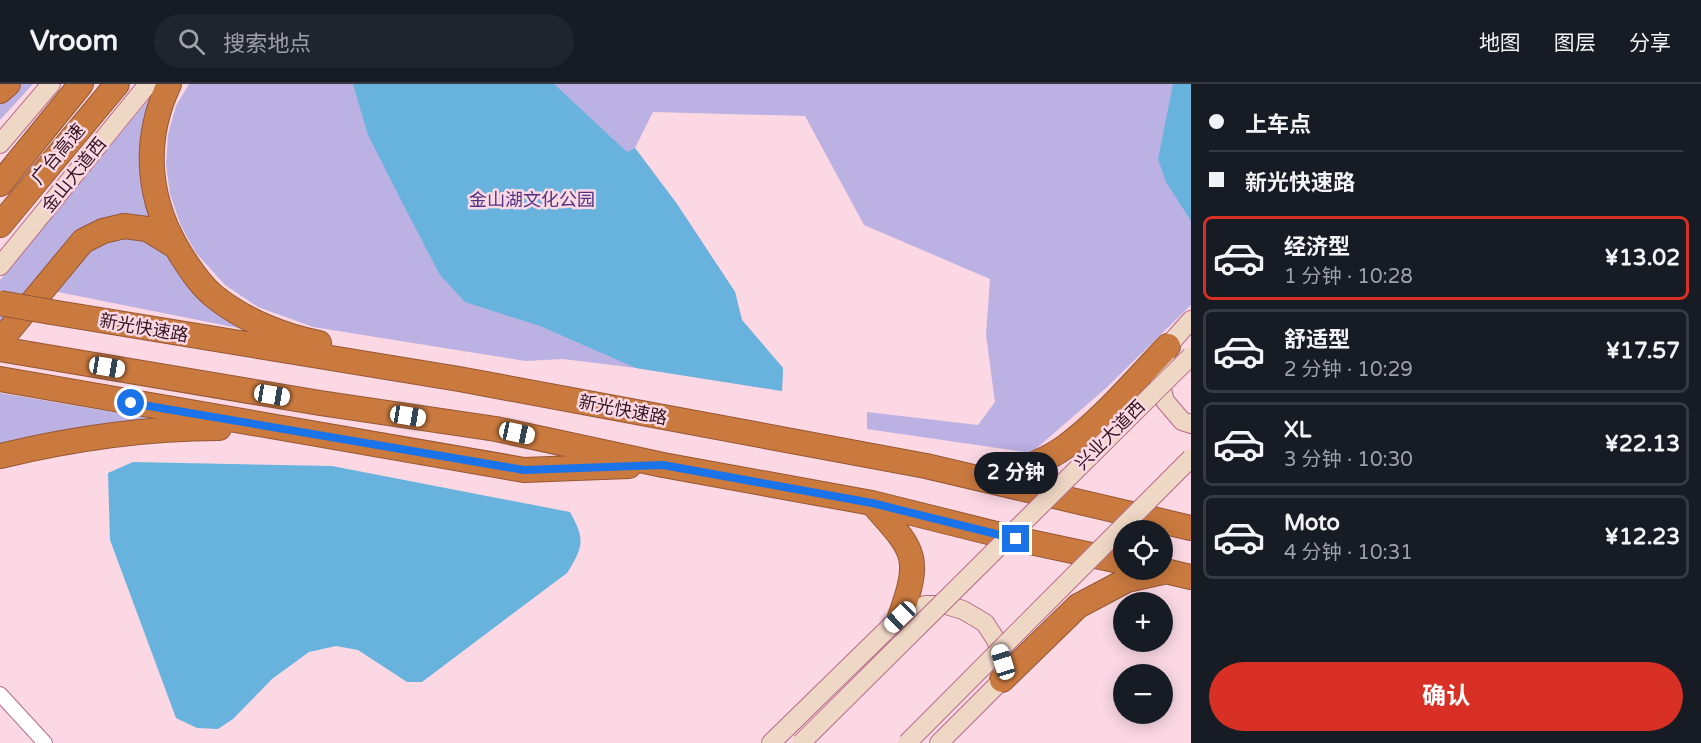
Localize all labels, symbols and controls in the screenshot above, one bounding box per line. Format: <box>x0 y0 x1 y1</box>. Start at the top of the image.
search box <box>154 14 574 68</box>
text: Vroom <box>30 24 118 58</box>
icon: search <box>175 25 208 58</box>
text: 搜索地点 <box>223 31 311 57</box>
text: 地图 <box>1479 31 1521 56</box>
text: 图层 <box>1554 31 1596 56</box>
text: 分享 <box>1629 31 1671 56</box>
text: 上车点 <box>1245 112 1311 138</box>
street label: 广台高速 <box>26 119 90 189</box>
street label: 金山大道西 <box>37 133 111 217</box>
text: 新光快速路 <box>1245 170 1355 196</box>
park label: 金山湖文化公园 <box>469 189 595 211</box>
icon: car <box>1212 231 1266 285</box>
text: 经济型 <box>1284 234 1350 260</box>
text: ¥13.02 <box>1605 245 1680 271</box>
text: 1 分钟 · 10:28 <box>1284 265 1413 289</box>
street label: 新光快速路 <box>98 309 190 347</box>
icon: car <box>1212 324 1266 378</box>
text: 舒适型 <box>1284 327 1350 353</box>
text: ¥17.57 <box>1606 338 1680 364</box>
car <box>88 355 126 379</box>
text: 2 分钟 · 10:29 <box>1284 358 1413 382</box>
car <box>253 383 291 407</box>
route start <box>117 389 144 416</box>
street label: 新光快速路 <box>577 391 669 429</box>
street label: 兴业大道西 <box>1070 395 1150 475</box>
car <box>389 404 427 428</box>
icon: car <box>1212 417 1266 471</box>
text: XL <box>1284 417 1311 443</box>
car <box>498 420 536 446</box>
text: ¥22.13 <box>1605 431 1680 457</box>
text: 3 分钟 · 10:30 <box>1284 448 1413 472</box>
callout: 2 分钟 <box>974 452 1058 494</box>
text: 2 分钟 <box>987 461 1045 485</box>
icon: car <box>1212 510 1266 564</box>
text: Moto <box>1284 510 1340 536</box>
map controls <box>1113 520 1173 724</box>
button: locate <box>1113 520 1173 580</box>
text: ¥12.23 <box>1605 524 1680 550</box>
route end <box>1002 525 1029 552</box>
text: 4 分钟 · 10:31 <box>1284 541 1413 565</box>
button: + <box>1113 592 1173 652</box>
car <box>881 598 919 636</box>
car <box>989 642 1017 682</box>
button: 确认 <box>1209 662 1683 731</box>
button: − <box>1113 664 1173 724</box>

